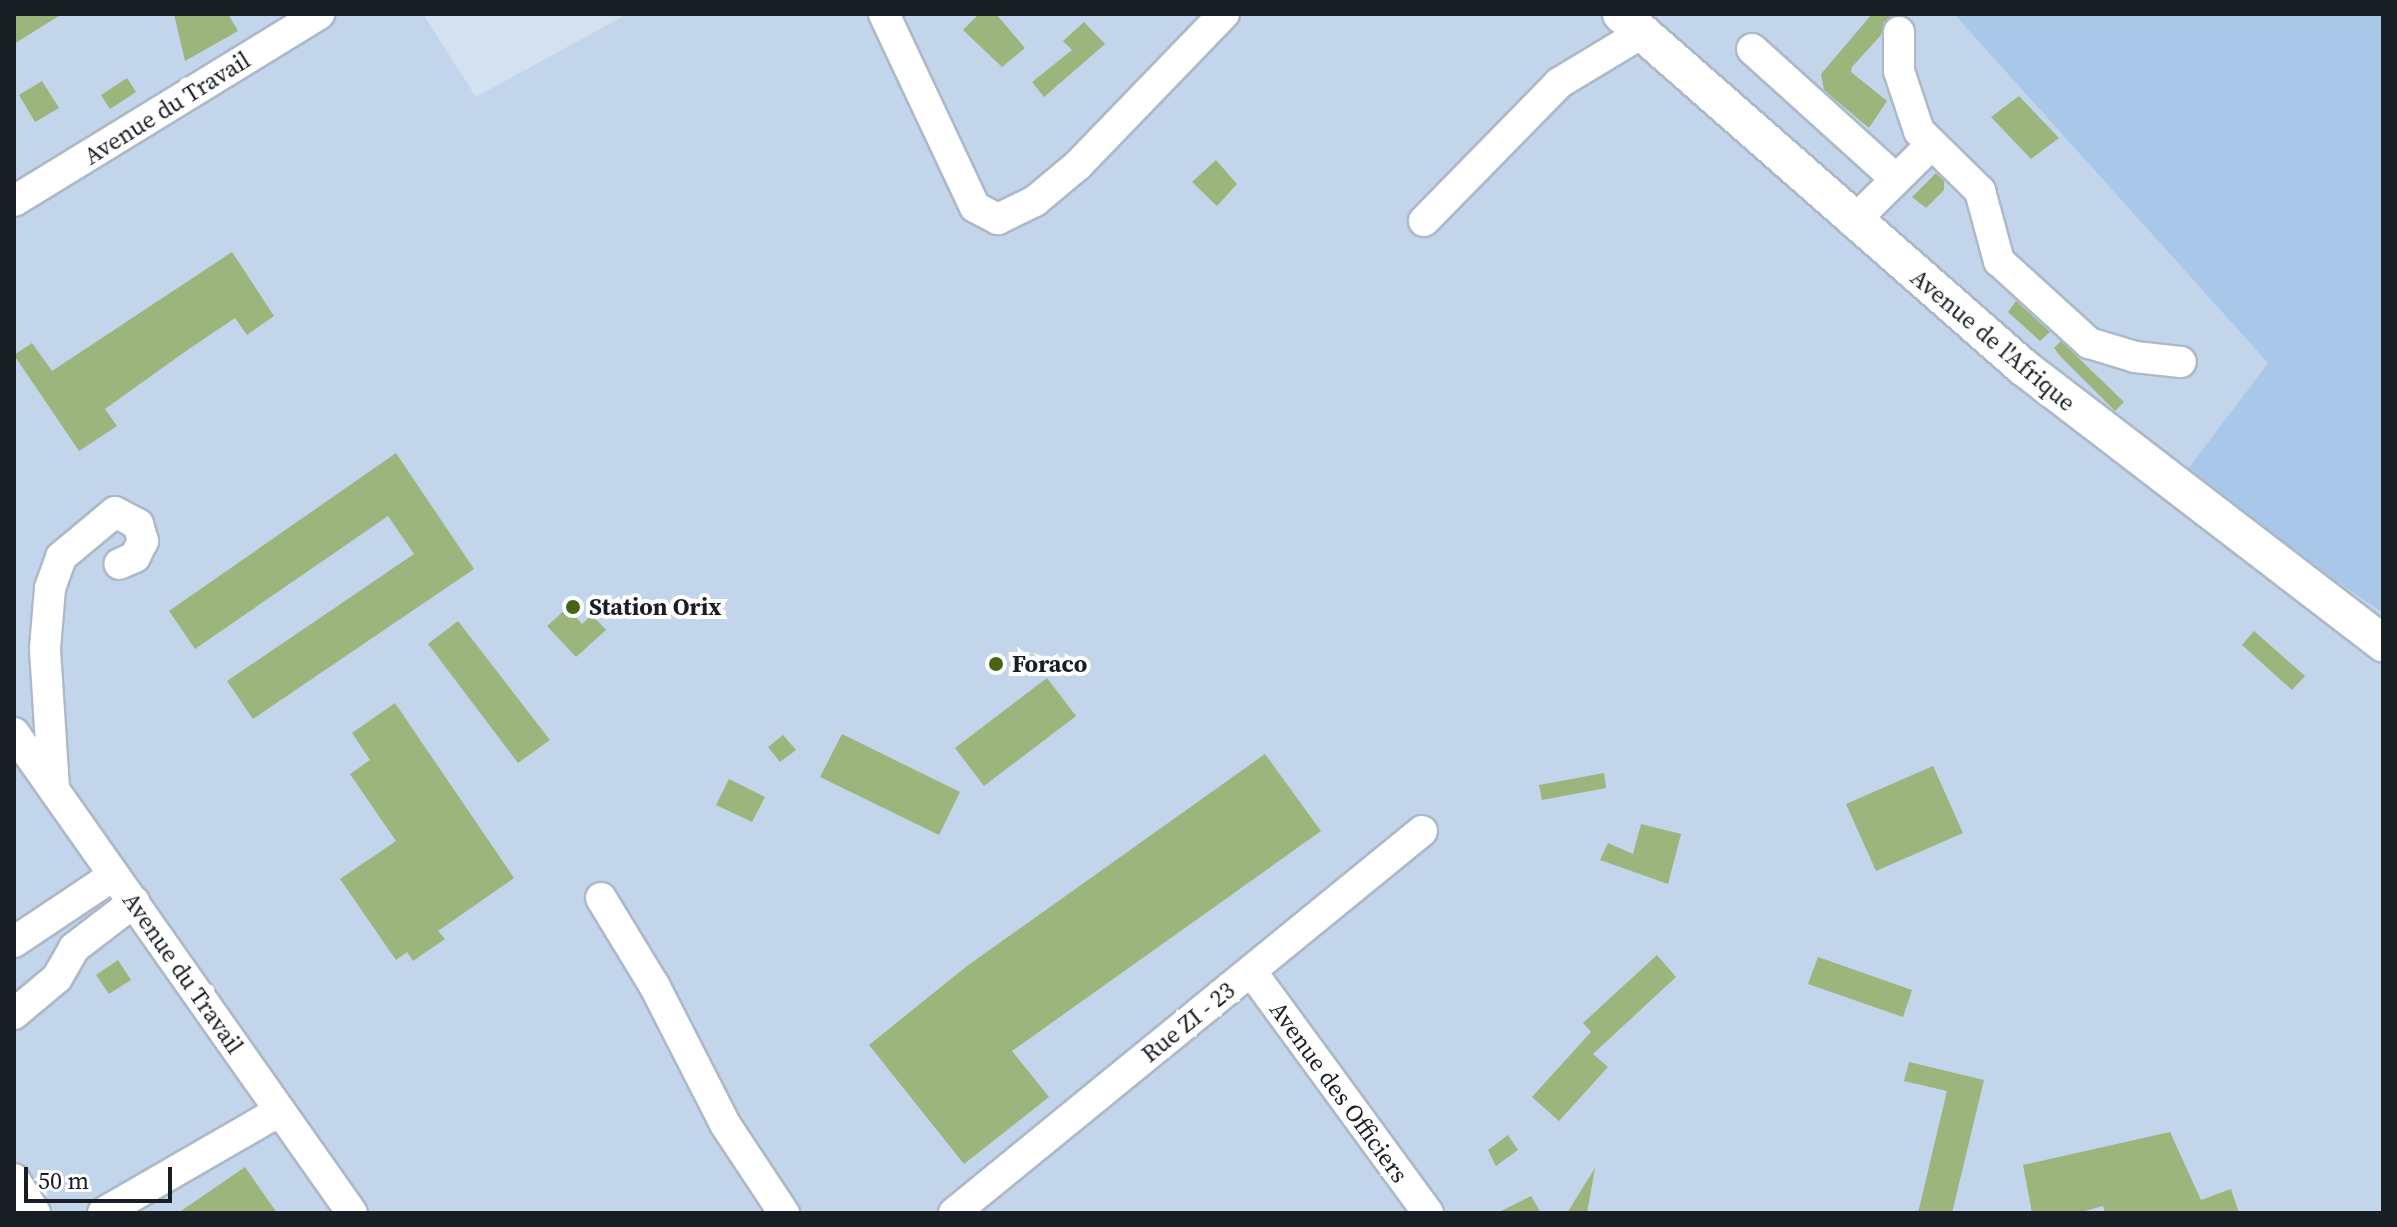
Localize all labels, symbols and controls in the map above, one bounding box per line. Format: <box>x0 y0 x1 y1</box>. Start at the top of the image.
street label: Avenue du Travail <box>78 45 256 171</box>
street label: Avenue de l'Afrique <box>1905 263 2081 417</box>
place label: Station Orix <box>589 593 722 621</box>
marker: Station Orix <box>564 598 582 616</box>
place label: Foraco <box>1012 650 1087 678</box>
marker: Foraco <box>987 655 1005 673</box>
street label: Avenue du Travail <box>116 887 250 1059</box>
street label: Rue ZI - 23 <box>1136 976 1240 1068</box>
street label: Avenue des Officiers <box>1264 996 1414 1188</box>
scale bar <box>28 1151 176 1201</box>
text: 50 m <box>38 1164 89 1197</box>

